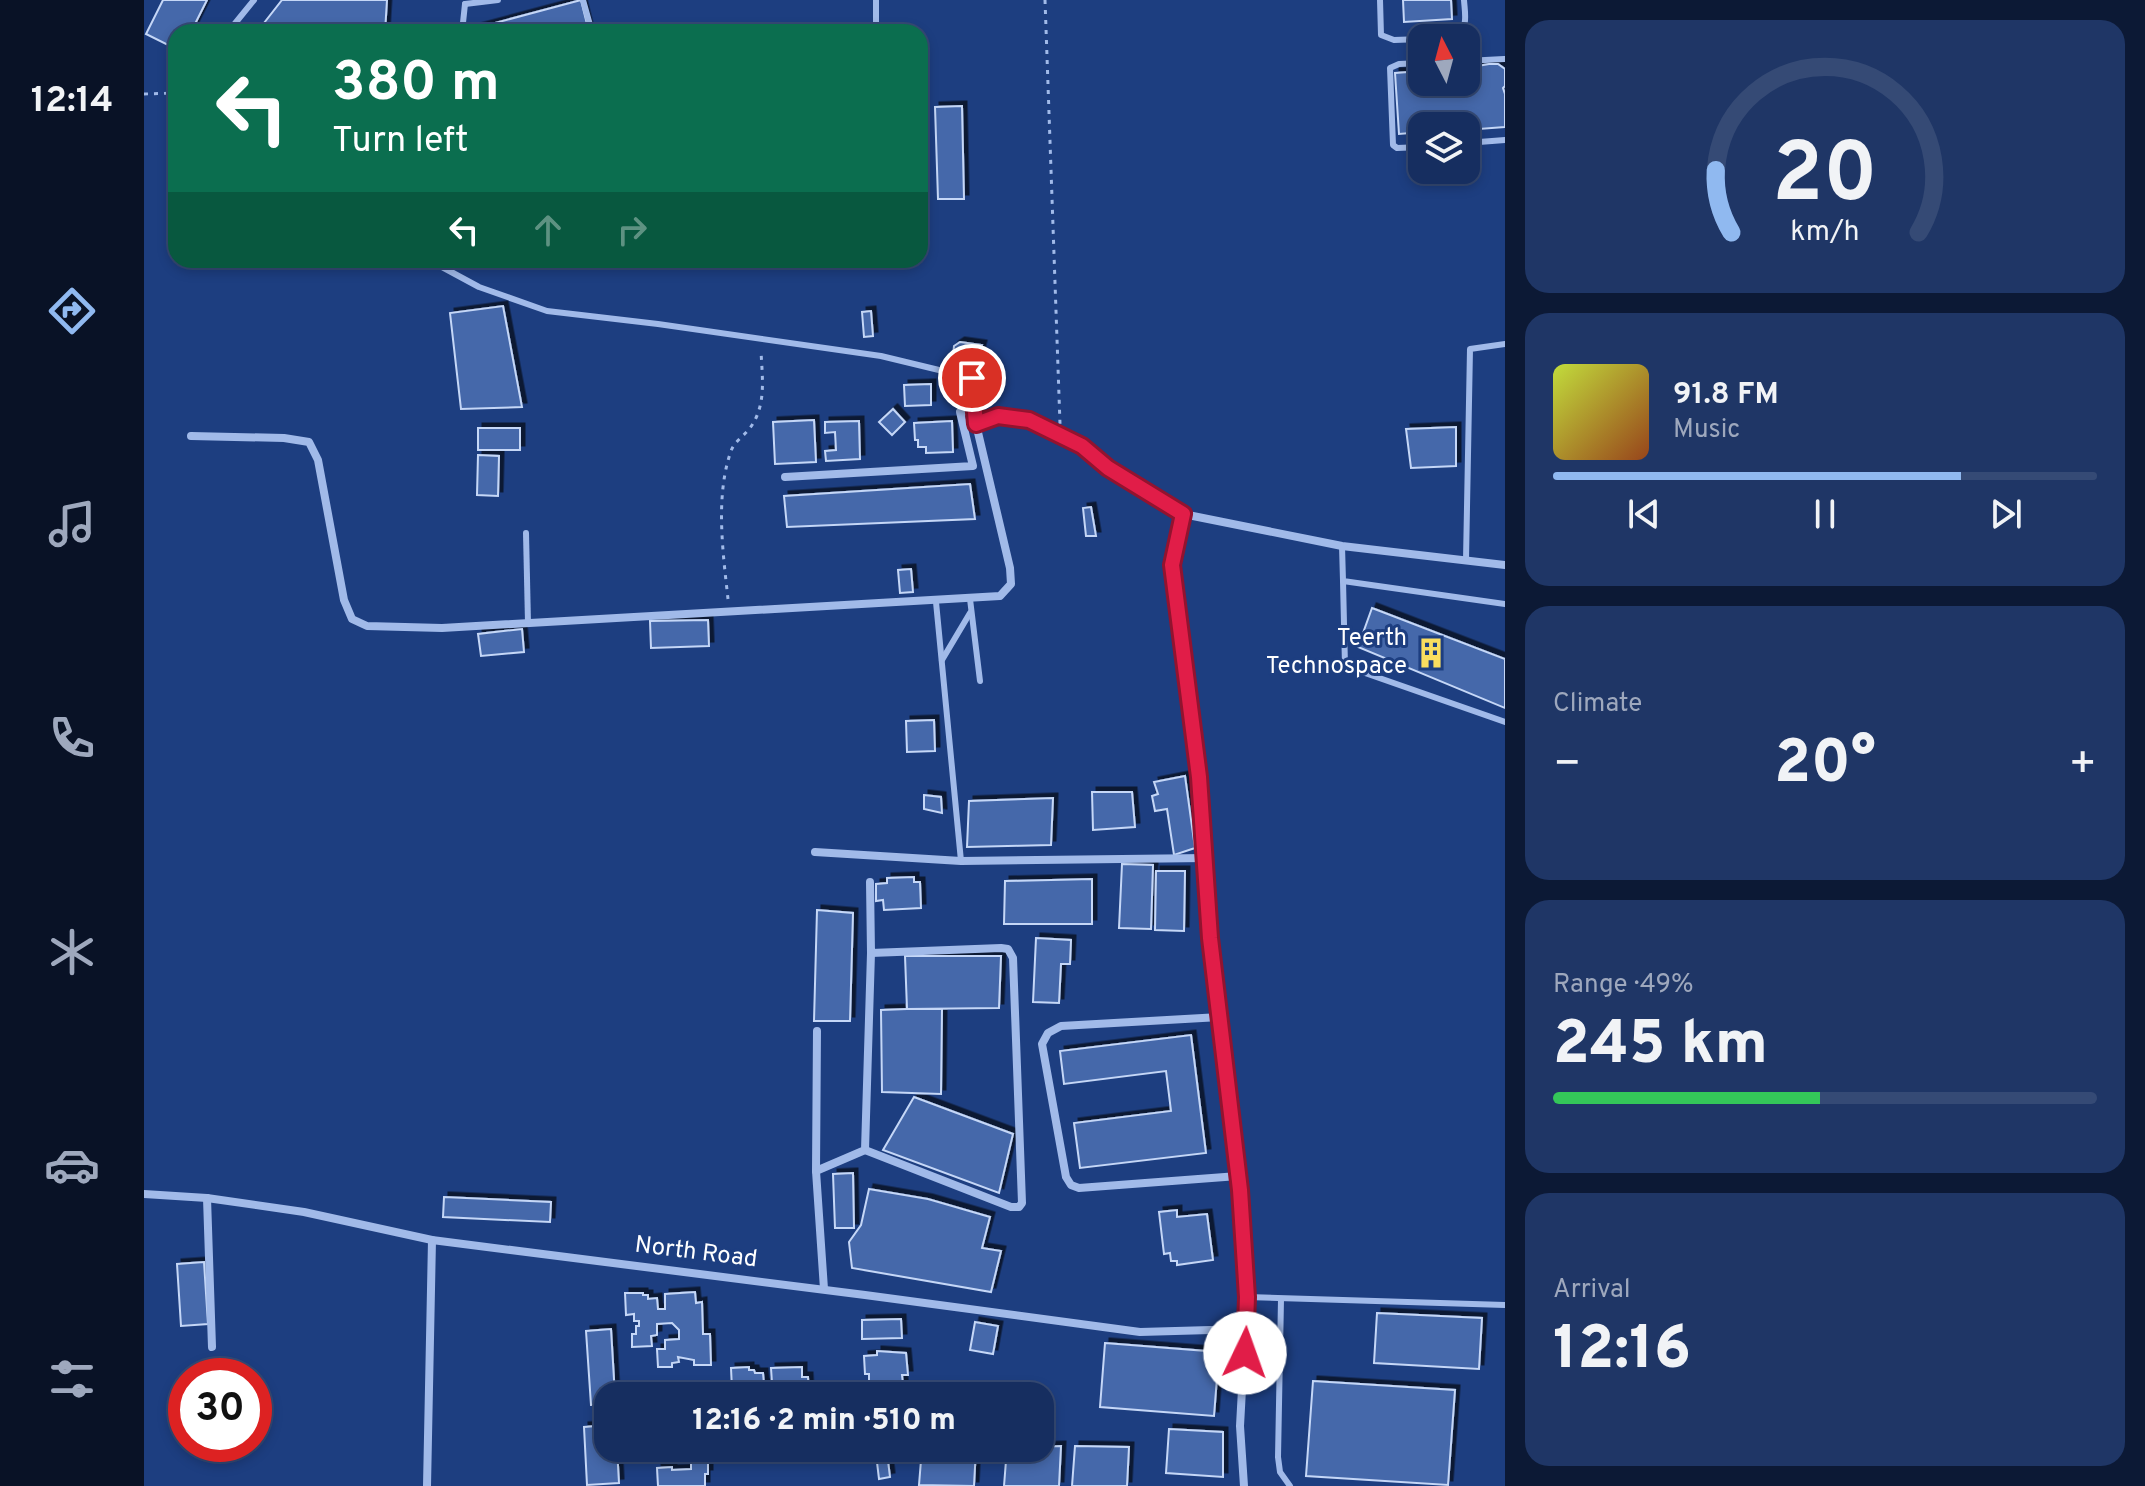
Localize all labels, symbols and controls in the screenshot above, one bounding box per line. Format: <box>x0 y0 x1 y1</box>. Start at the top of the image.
north arrow <box>1408 24 1480 96</box>
map controls <box>1408 24 1480 184</box>
text: 380 m <box>332 50 500 120</box>
icon: left <box>200 56 304 160</box>
text: 12:14 <box>31 79 113 125</box>
button: layers <box>1408 112 1480 184</box>
text: Turn left <box>332 119 469 165</box>
text: 20 <box>1772 125 1878 230</box>
icon: left <box>442 208 486 252</box>
icon: ahead <box>526 208 570 252</box>
icon: right <box>610 208 654 252</box>
text: km/h <box>1790 215 1860 251</box>
icon: directions <box>44 283 100 339</box>
pin <box>938 344 1006 412</box>
icon: arrive <box>950 356 994 400</box>
text: 91.8 FM <box>1673 377 1779 414</box>
text: Music <box>1673 414 1740 447</box>
icon: previous <box>1622 492 1666 536</box>
icon: pause <box>1803 492 1847 536</box>
icon: next <box>1984 492 2028 536</box>
icon: music <box>44 496 100 552</box>
place label: Teerth Technospace <box>1266 624 1407 682</box>
building icon: Teerth Technospace <box>1414 636 1448 670</box>
text: Climate <box>1553 688 1642 721</box>
icon: phone <box>44 710 100 766</box>
text: 20° <box>1774 728 1876 804</box>
text: − <box>1553 738 1581 794</box>
text: + <box>2069 738 2097 794</box>
icon: climate <box>44 924 100 980</box>
text: Range · 49% <box>1553 969 1694 1002</box>
text: 245 km <box>1553 1009 1768 1085</box>
icon: car <box>44 1137 100 1193</box>
street label: North Road <box>633 1231 759 1275</box>
text: Arrival <box>1553 1274 1631 1307</box>
position arrow <box>1203 1311 1287 1395</box>
text: 12:16 <box>1553 1314 1691 1390</box>
icon: filters <box>44 1351 100 1407</box>
speed limit sign: 30 <box>168 1358 272 1462</box>
text: 12:16 · 2 min · 510 m <box>692 1403 956 1440</box>

